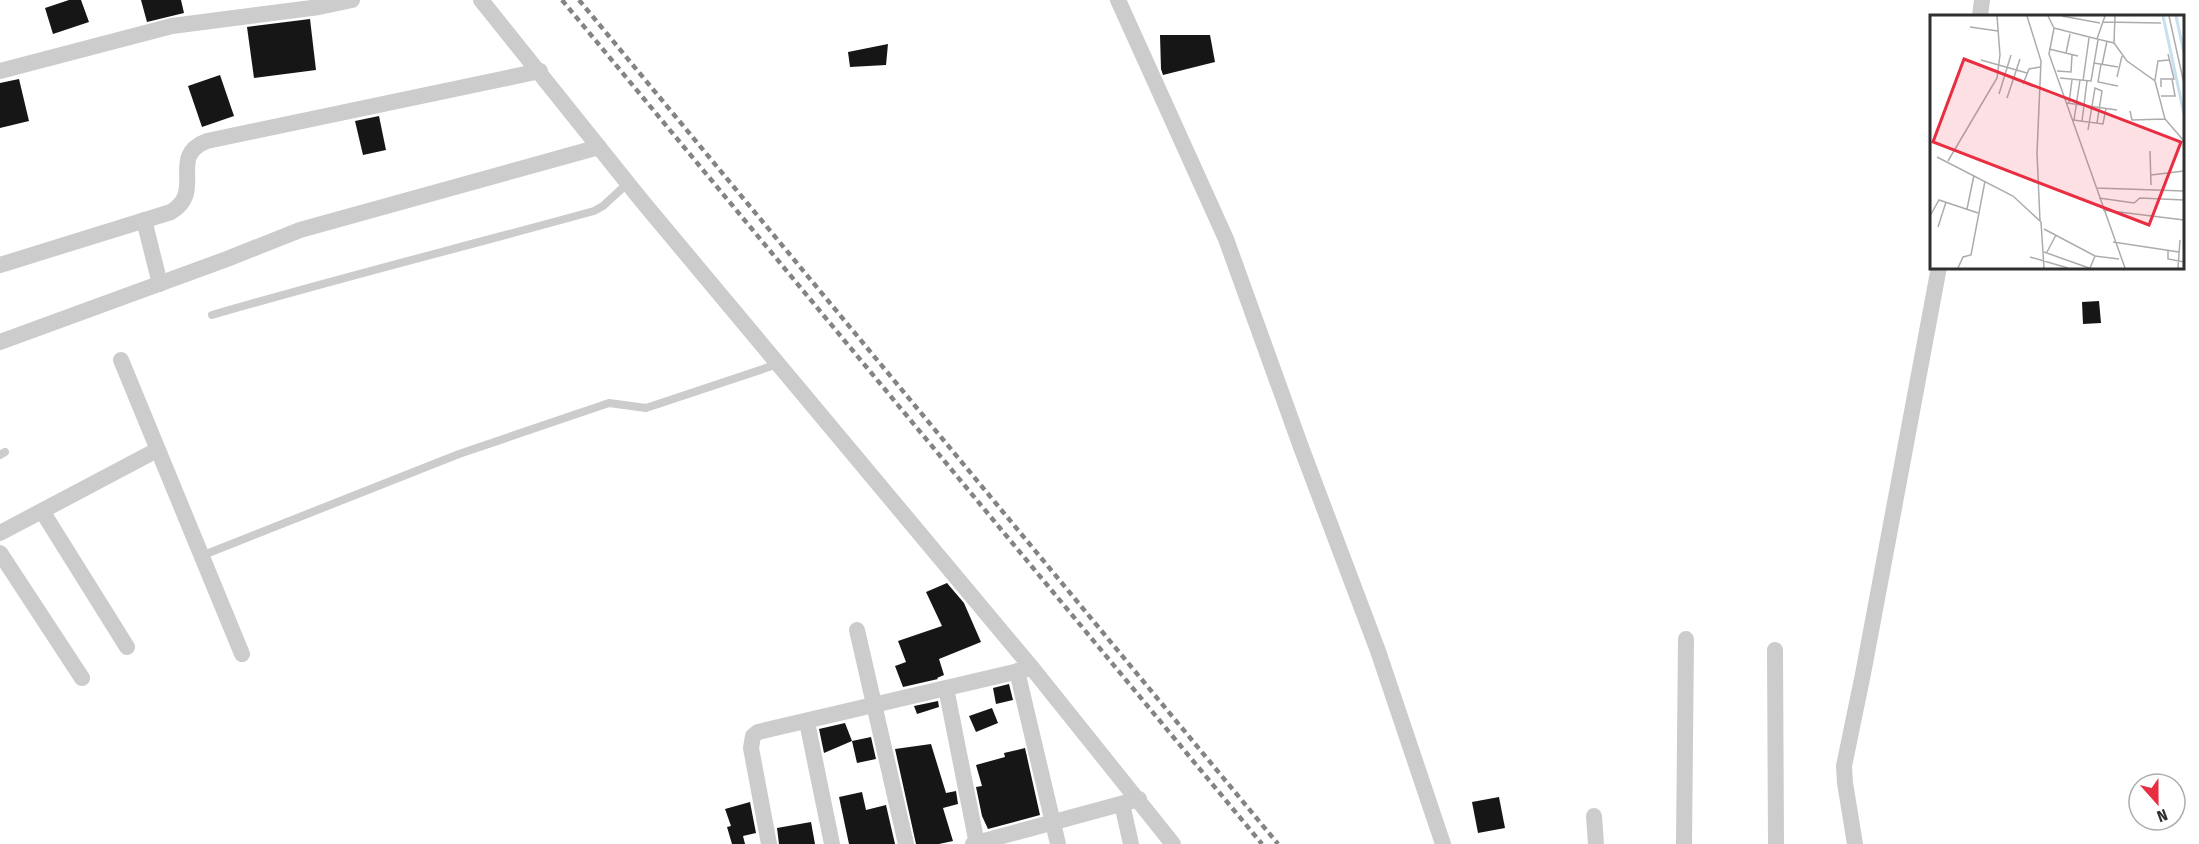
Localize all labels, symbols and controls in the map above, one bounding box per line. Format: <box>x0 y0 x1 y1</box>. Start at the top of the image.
inset map <box>1930 15 2184 268</box>
north arrow <box>2127 772 2187 832</box>
text: N <box>2154 805 2170 826</box>

